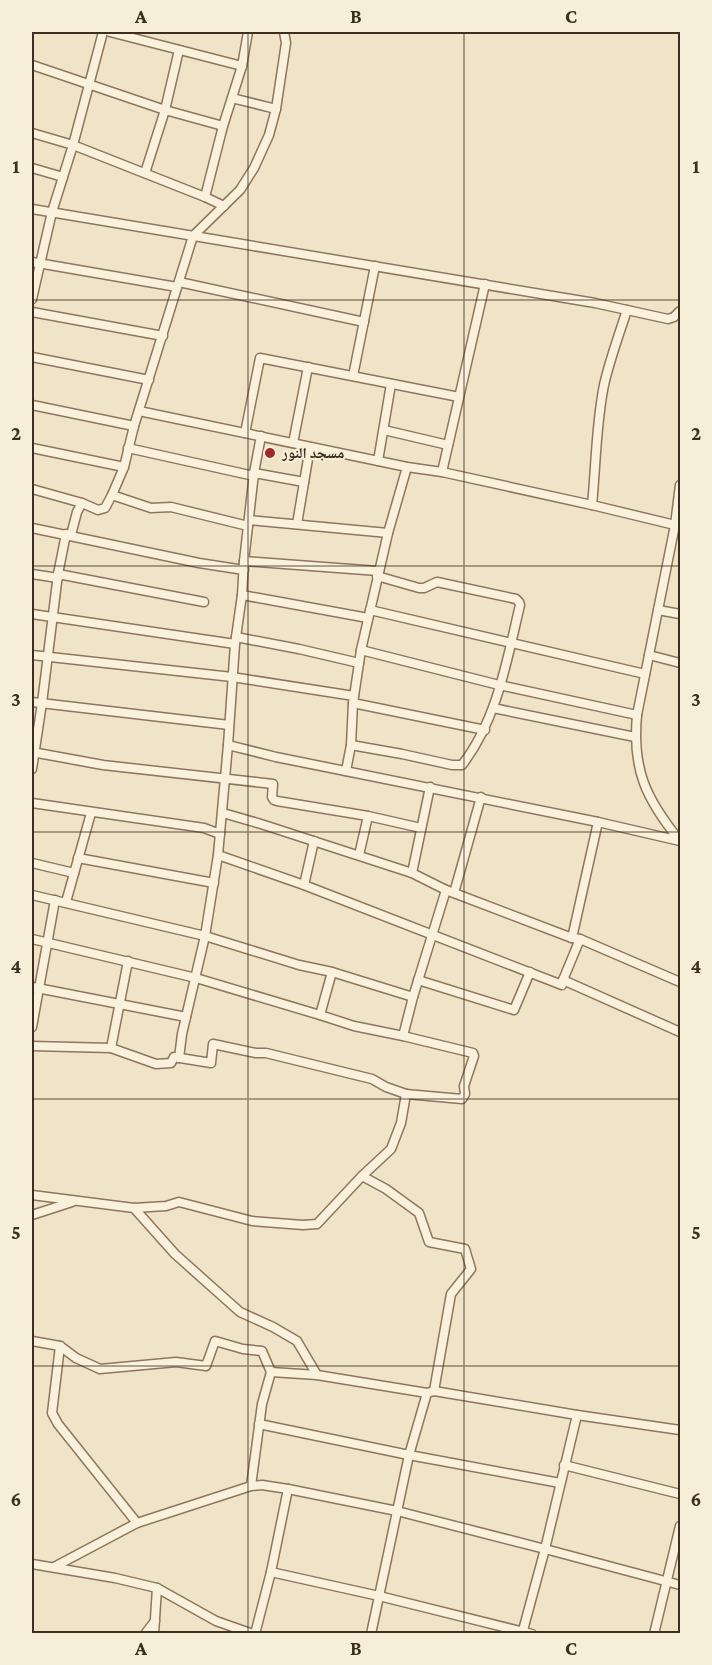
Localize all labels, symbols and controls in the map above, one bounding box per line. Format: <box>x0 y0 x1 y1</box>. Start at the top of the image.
text: A <box>134 5 148 27</box>
text: B <box>350 5 362 27</box>
text: C <box>565 5 577 27</box>
text: 1 <box>12 155 20 177</box>
text: 1 <box>692 155 700 177</box>
text: 2 <box>11 422 21 444</box>
text: 2 <box>691 422 701 444</box>
place label: مسجد النور <box>281 445 344 461</box>
marker: مسجد النور <box>263 446 277 460</box>
text: 3 <box>11 688 21 710</box>
text: 3 <box>691 688 701 710</box>
text: 4 <box>11 955 22 977</box>
text: 4 <box>691 955 702 977</box>
text: 5 <box>11 1221 21 1243</box>
text: 5 <box>691 1221 701 1243</box>
text: 6 <box>11 1488 21 1510</box>
text: 6 <box>691 1488 701 1510</box>
text: A <box>134 1637 148 1659</box>
text: B <box>350 1637 362 1659</box>
text: C <box>565 1637 577 1659</box>

